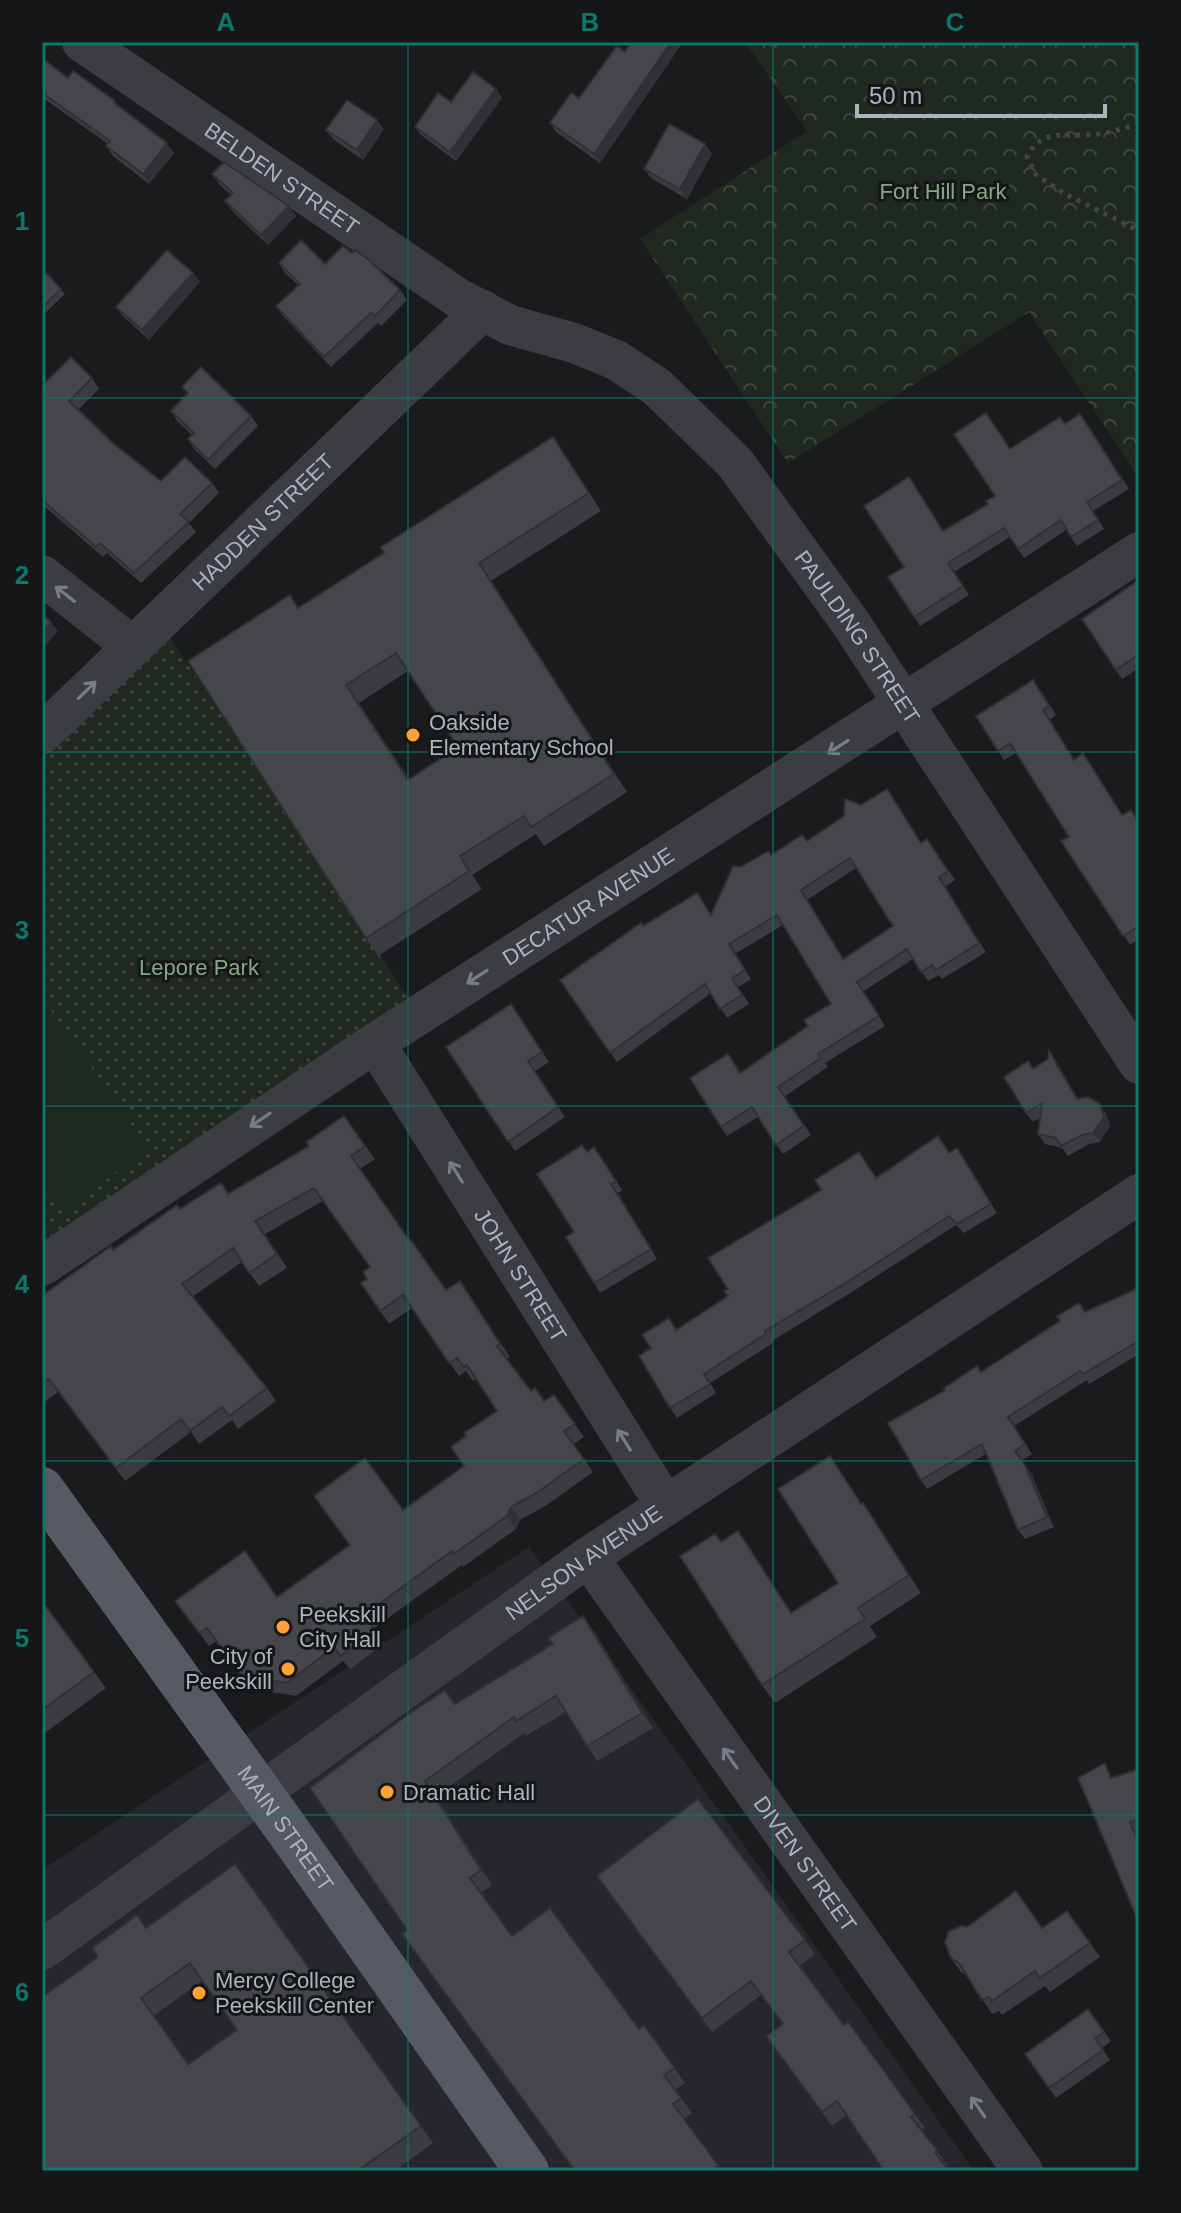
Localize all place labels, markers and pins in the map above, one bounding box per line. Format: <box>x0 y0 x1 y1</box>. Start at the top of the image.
place label: Oakside Elementary School <box>429 710 614 760</box>
marker: Oakside Elementary School <box>404 726 422 744</box>
place label: Peekskill City Hall <box>299 1602 386 1652</box>
marker: Peekskill City Hall <box>274 1618 292 1636</box>
place label: City of Peekskill <box>185 1644 273 1694</box>
marker: City of Peekskill <box>279 1660 297 1678</box>
place label: Dramatic Hall <box>403 1780 535 1805</box>
marker: Dramatic Hall <box>378 1783 396 1801</box>
place label: Mercy College Peekskill Center <box>215 1968 374 2018</box>
marker: Mercy College Peekskill Center <box>190 1984 208 2002</box>

